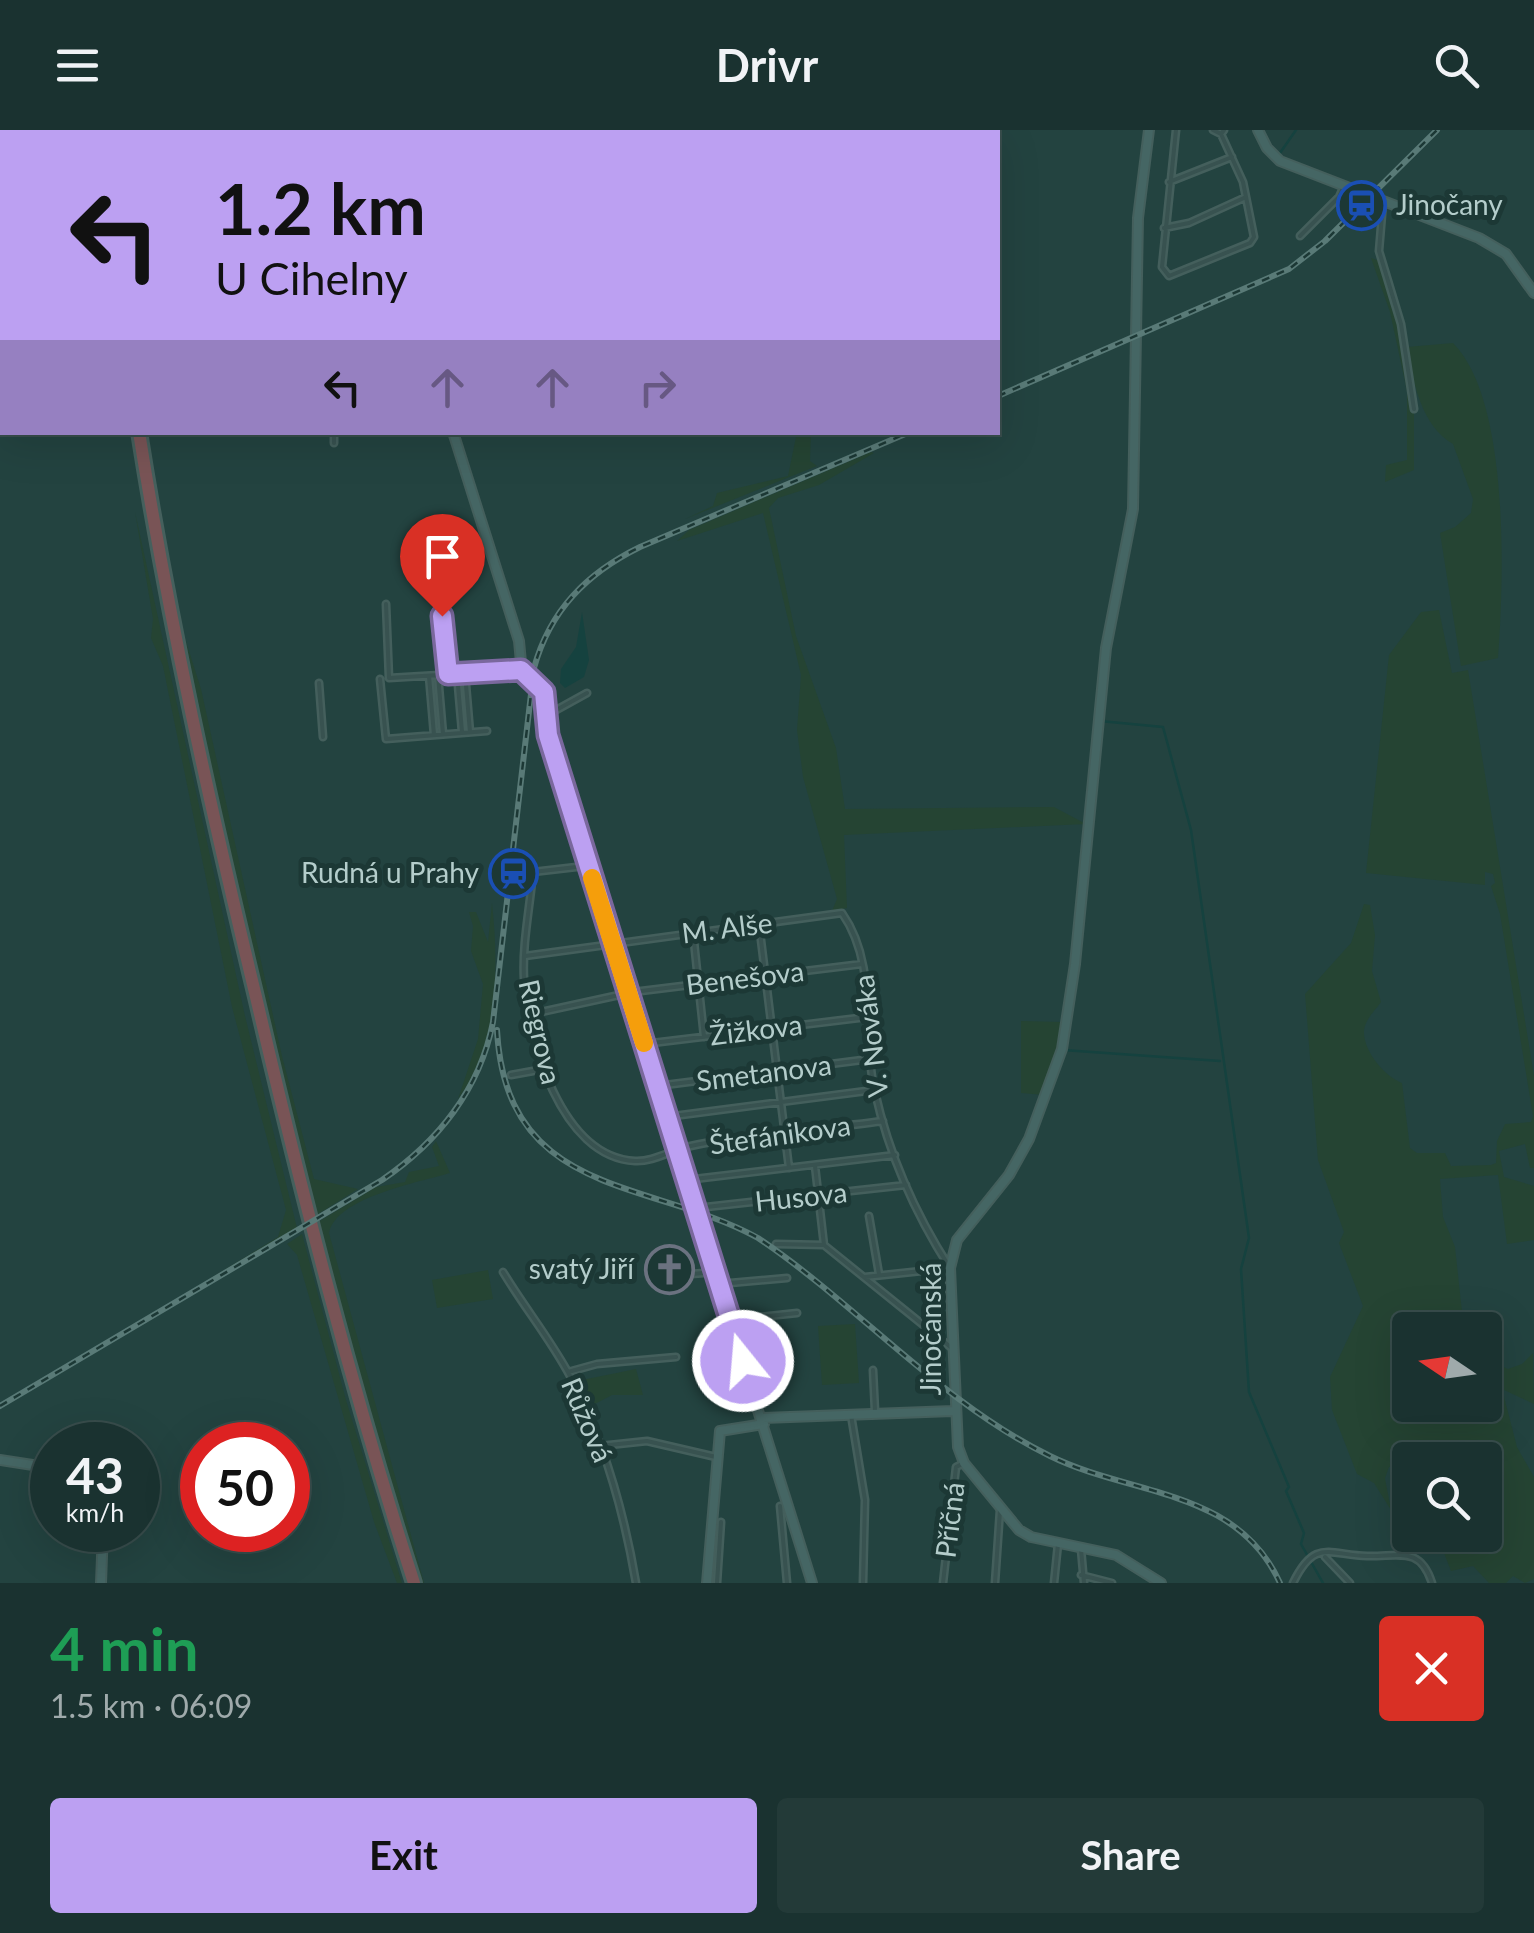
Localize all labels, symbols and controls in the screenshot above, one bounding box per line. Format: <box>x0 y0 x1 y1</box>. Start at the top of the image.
icon: menu <box>50 38 105 93</box>
text: Drivr <box>716 38 818 92</box>
icon: search <box>1429 38 1484 93</box>
text: 1.2 km <box>215 166 426 250</box>
icon: left <box>50 170 180 300</box>
station icon: Jinočany <box>1335 179 1387 231</box>
place label: Jinočany <box>1396 187 1503 221</box>
text: U Cihelny <box>215 251 408 305</box>
icon: left <box>315 360 370 415</box>
icon: ahead <box>420 360 475 415</box>
icon: ahead <box>525 360 580 415</box>
icon: right <box>630 360 685 415</box>
pin <box>400 514 485 617</box>
icon: arrive <box>415 529 470 584</box>
station icon: Rudná u Prahy <box>488 847 540 899</box>
place label: Rudná u Prahy <box>301 855 480 889</box>
street label: M. Alše <box>680 905 774 949</box>
street label: Benešova <box>684 953 806 1001</box>
street label: V. Nováka <box>846 973 894 1099</box>
street label: Riegrova <box>512 976 570 1088</box>
street label: Žižkova <box>708 1006 804 1052</box>
street label: Smetanova <box>694 1047 833 1097</box>
street label: Štefánikova <box>707 1107 853 1161</box>
street label: Husova <box>753 1174 849 1218</box>
church icon: svatý Jiří <box>643 1243 695 1295</box>
place label: svatý Jiří <box>529 1251 635 1285</box>
street label: Jinočanská <box>913 1263 947 1396</box>
position arrow <box>691 1309 795 1413</box>
north arrow <box>1392 1312 1502 1422</box>
map controls <box>1392 1312 1502 1552</box>
street label: Růžová <box>555 1372 621 1467</box>
speed limit sign: 50 <box>180 1422 310 1552</box>
button: search <box>1392 1442 1502 1552</box>
text: 43 <box>66 1445 124 1505</box>
street label: Příčná <box>927 1480 971 1560</box>
text: km/h <box>66 1497 124 1527</box>
text: 4 min <box>50 1612 199 1684</box>
button: close <box>1379 1616 1484 1721</box>
text: 1.5 km · 06:09 <box>50 1686 252 1725</box>
button: Exit <box>50 1798 757 1913</box>
button: Share <box>777 1798 1484 1913</box>

